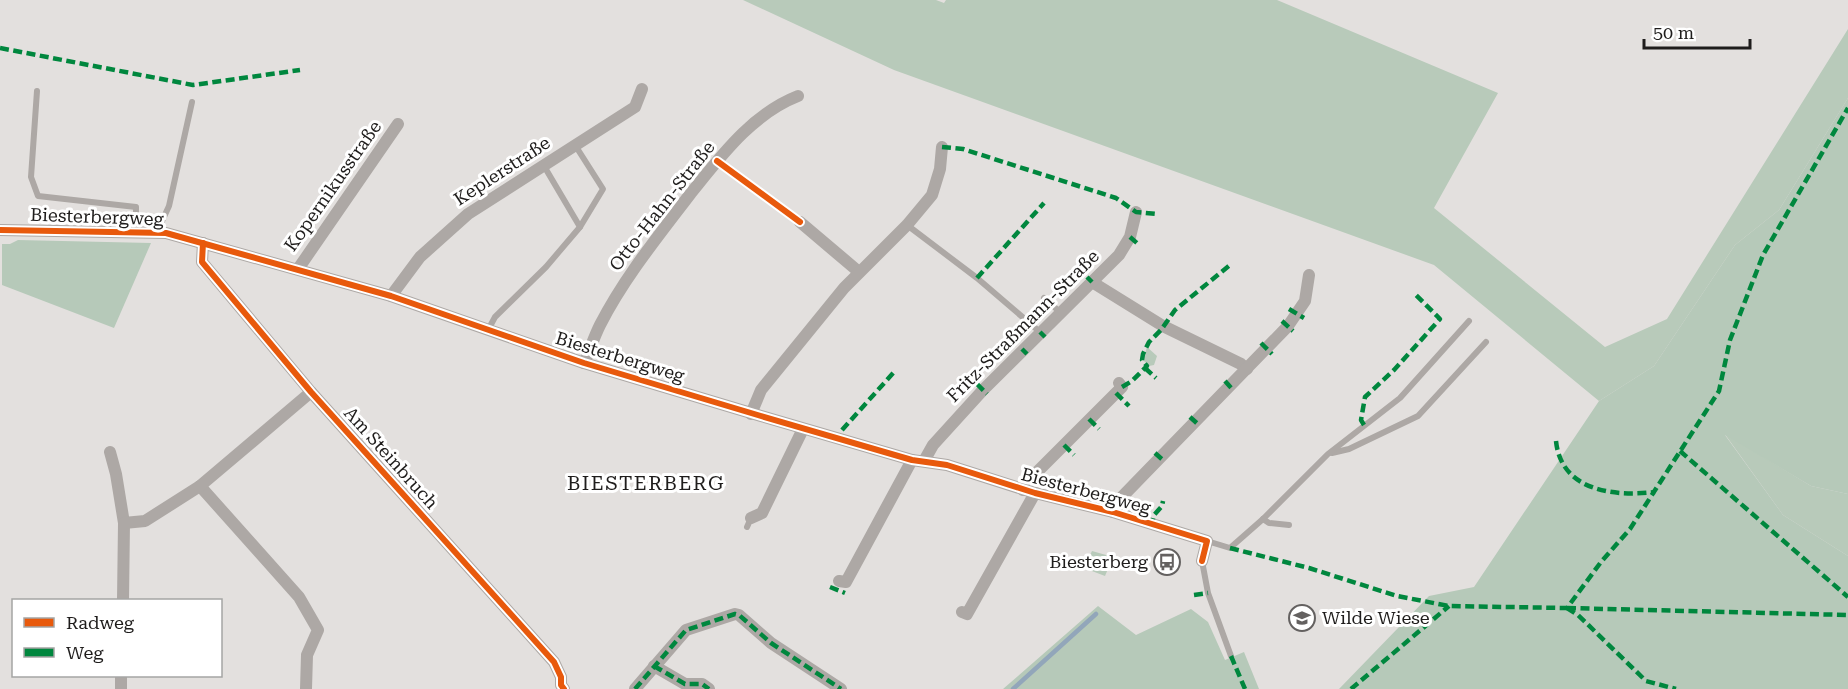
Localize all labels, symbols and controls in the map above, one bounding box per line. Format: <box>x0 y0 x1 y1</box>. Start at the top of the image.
scale bar <box>1644 12 1750 50</box>
text: 50 m <box>1653 22 1694 43</box>
street label: Kopernikusstraße <box>280 116 386 255</box>
street label: Keplerstraße <box>450 132 554 210</box>
street label: Otto-Hahn-Straße <box>605 137 719 275</box>
street label: Biesterbergweg <box>30 204 165 229</box>
street label: Fritz-Straßmann-Straße <box>942 245 1103 406</box>
street label: Biesterbergweg <box>553 327 688 386</box>
street label: Am Steinbruch <box>340 402 443 513</box>
street label: Biesterbergweg <box>1019 463 1154 518</box>
district label: BIESTERBERG <box>567 471 725 495</box>
bus stop icon: Biesterberg <box>1152 547 1182 577</box>
place label: Biesterberg <box>1049 551 1149 572</box>
legend <box>12 599 222 677</box>
school or university icon: Wilde Wiese <box>1287 603 1317 633</box>
place label: Wilde Wiese <box>1322 607 1430 628</box>
text: Radweg <box>66 612 135 633</box>
text: Weg <box>66 642 104 663</box>

